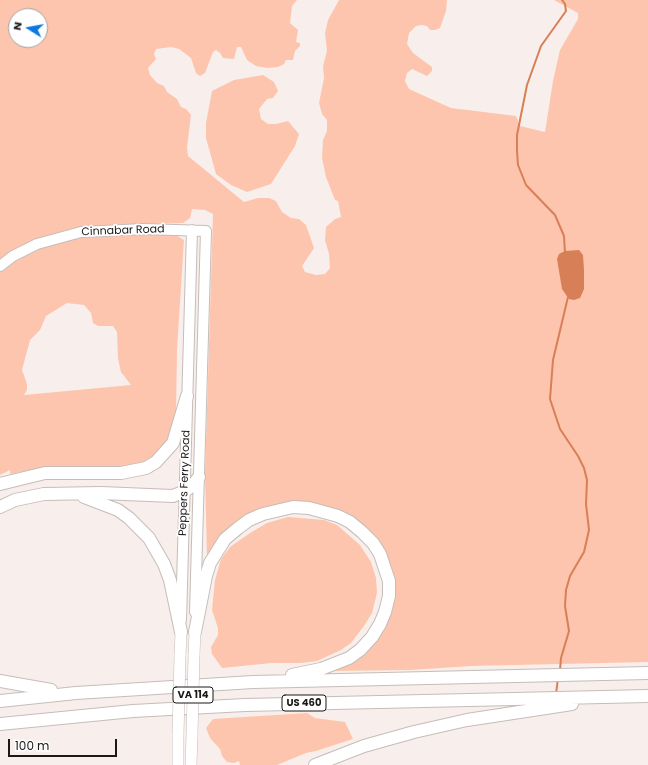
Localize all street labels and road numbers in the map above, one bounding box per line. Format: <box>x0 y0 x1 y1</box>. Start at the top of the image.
street label: Cinnabar Road <box>81 223 165 239</box>
street label: Peppers Ferry Road <box>177 430 193 536</box>
road number: VA 114 <box>173 687 213 703</box>
road number: US 460 <box>282 695 326 711</box>

